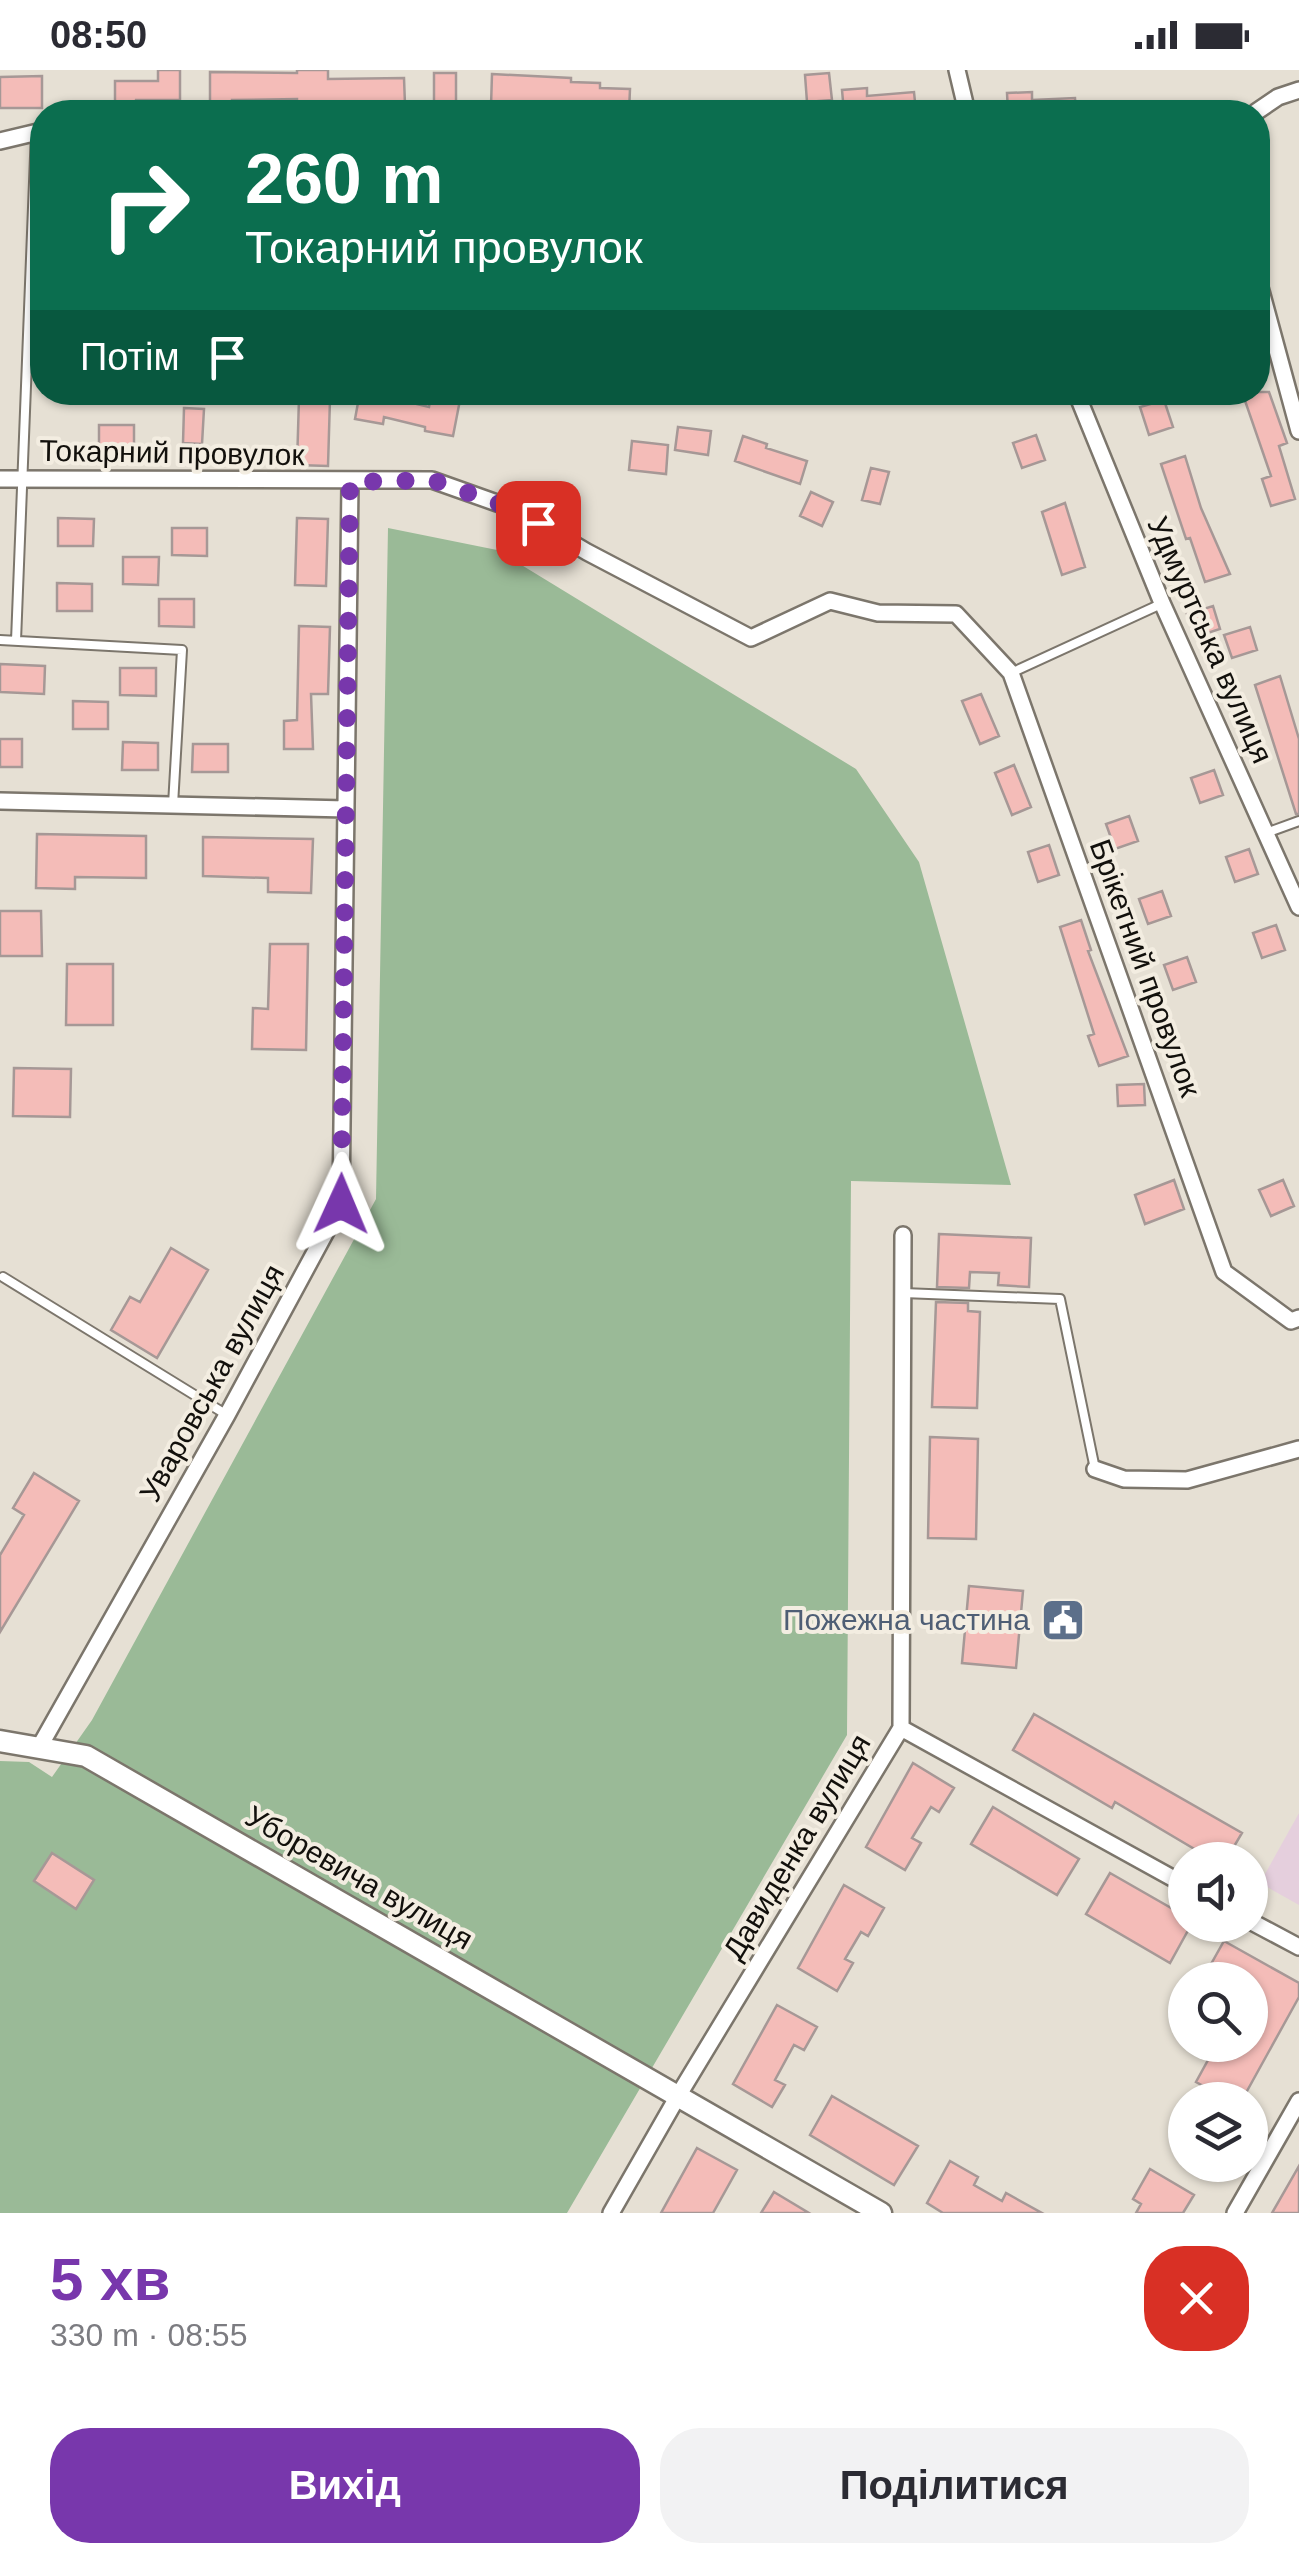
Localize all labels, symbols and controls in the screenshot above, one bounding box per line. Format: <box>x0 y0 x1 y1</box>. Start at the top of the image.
text: 08:50 <box>50 14 147 56</box>
icon: right <box>80 140 210 270</box>
text: 260 m <box>245 140 443 218</box>
text: Токарний провулок <box>245 222 643 273</box>
icon: arrive <box>200 330 255 385</box>
text: Потім <box>80 336 180 378</box>
street label: Токарний провулок <box>39 434 306 471</box>
pin <box>496 481 581 566</box>
icon: arrive <box>511 496 566 551</box>
street label: Удмуртська вулиця <box>1141 512 1280 768</box>
street label: Брiкетний провулок <box>1084 835 1208 1102</box>
position arrow <box>289 1152 393 1256</box>
street label: Уваровська вулиця <box>133 1259 290 1507</box>
public building icon: Пожежна частина <box>1040 1597 1086 1643</box>
place label: Пожежна частина <box>783 1603 1030 1636</box>
street label: Давиденка вулиця <box>716 1728 877 1965</box>
street label: Уборевича вулиця <box>240 1799 478 1956</box>
map controls <box>1168 1842 1268 2182</box>
button: sound <box>1168 1842 1268 1942</box>
button: search <box>1168 1962 1268 2062</box>
button: layers <box>1168 2082 1268 2182</box>
text: 5 хв <box>50 2246 170 2313</box>
button: close <box>1144 2246 1249 2351</box>
text: 330 m · 08:55 <box>50 2317 247 2353</box>
button: Вихід <box>50 2428 640 2543</box>
button: Поділитися <box>660 2428 1249 2543</box>

